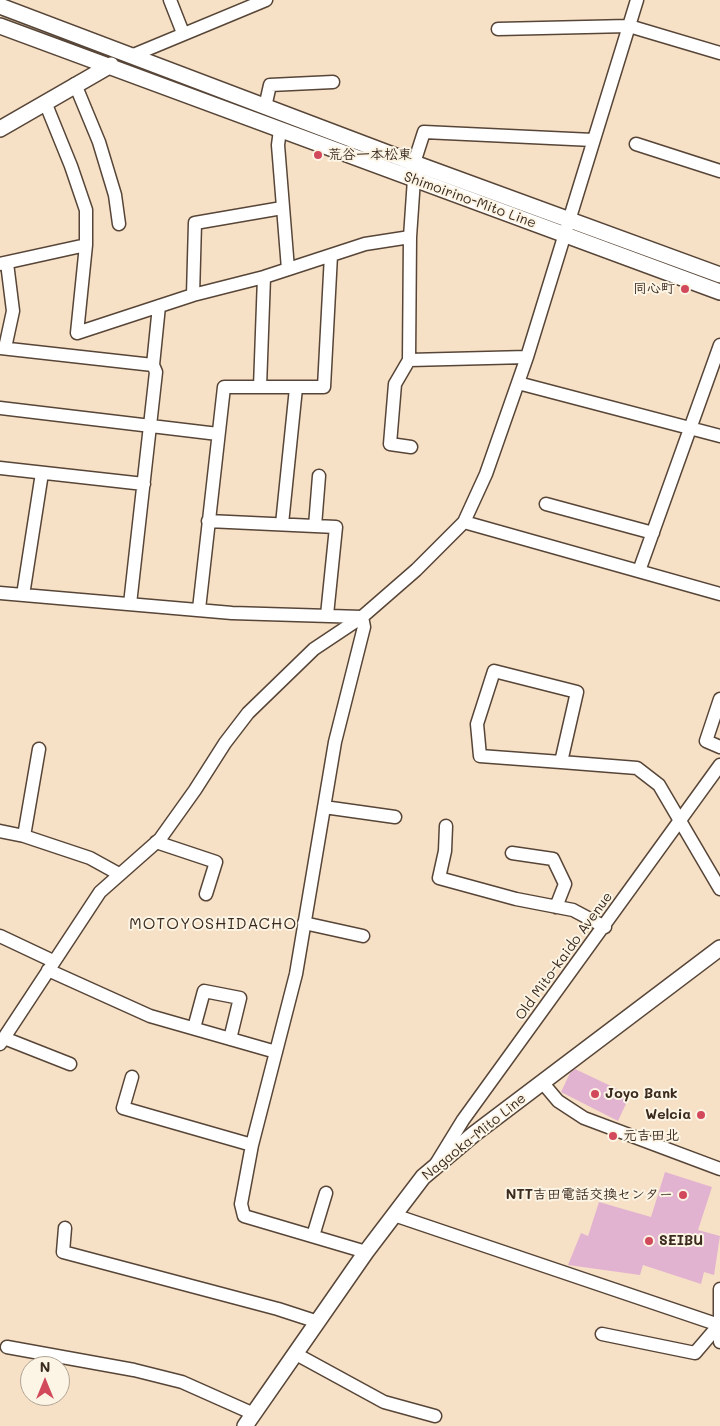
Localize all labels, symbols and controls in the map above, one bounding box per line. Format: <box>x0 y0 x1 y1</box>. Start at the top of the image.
place label: 荒谷一本松東 <box>328 147 412 163</box>
marker: 荒谷一本松東 <box>312 149 324 161</box>
street label: Shimoirino-Mito Line <box>402 168 538 232</box>
place label: 同心町 <box>633 281 675 297</box>
marker: 同心町 <box>679 283 691 295</box>
street label: Old Mito-kaido Avenue <box>512 889 616 1023</box>
district label: MOTOYOSHIDACHO <box>127 914 299 934</box>
place label: Joyo Bank <box>605 1086 677 1102</box>
marker: Joyo Bank <box>589 1088 601 1100</box>
street label: Nagaoka-Mito Line <box>419 1090 529 1184</box>
place label: Welcia <box>645 1107 691 1123</box>
marker: Welcia <box>695 1109 707 1121</box>
place label: 元吉田北 <box>623 1128 679 1144</box>
marker: 元吉田北 <box>607 1130 619 1142</box>
place label: NTT吉田電話交換センター <box>506 1187 673 1203</box>
marker: NTT吉田電話交換センター <box>677 1189 689 1201</box>
place label: SEIBU <box>659 1233 703 1249</box>
marker: SEIBU <box>643 1235 655 1247</box>
north arrow <box>20 1356 70 1406</box>
text: N <box>40 1357 50 1376</box>

